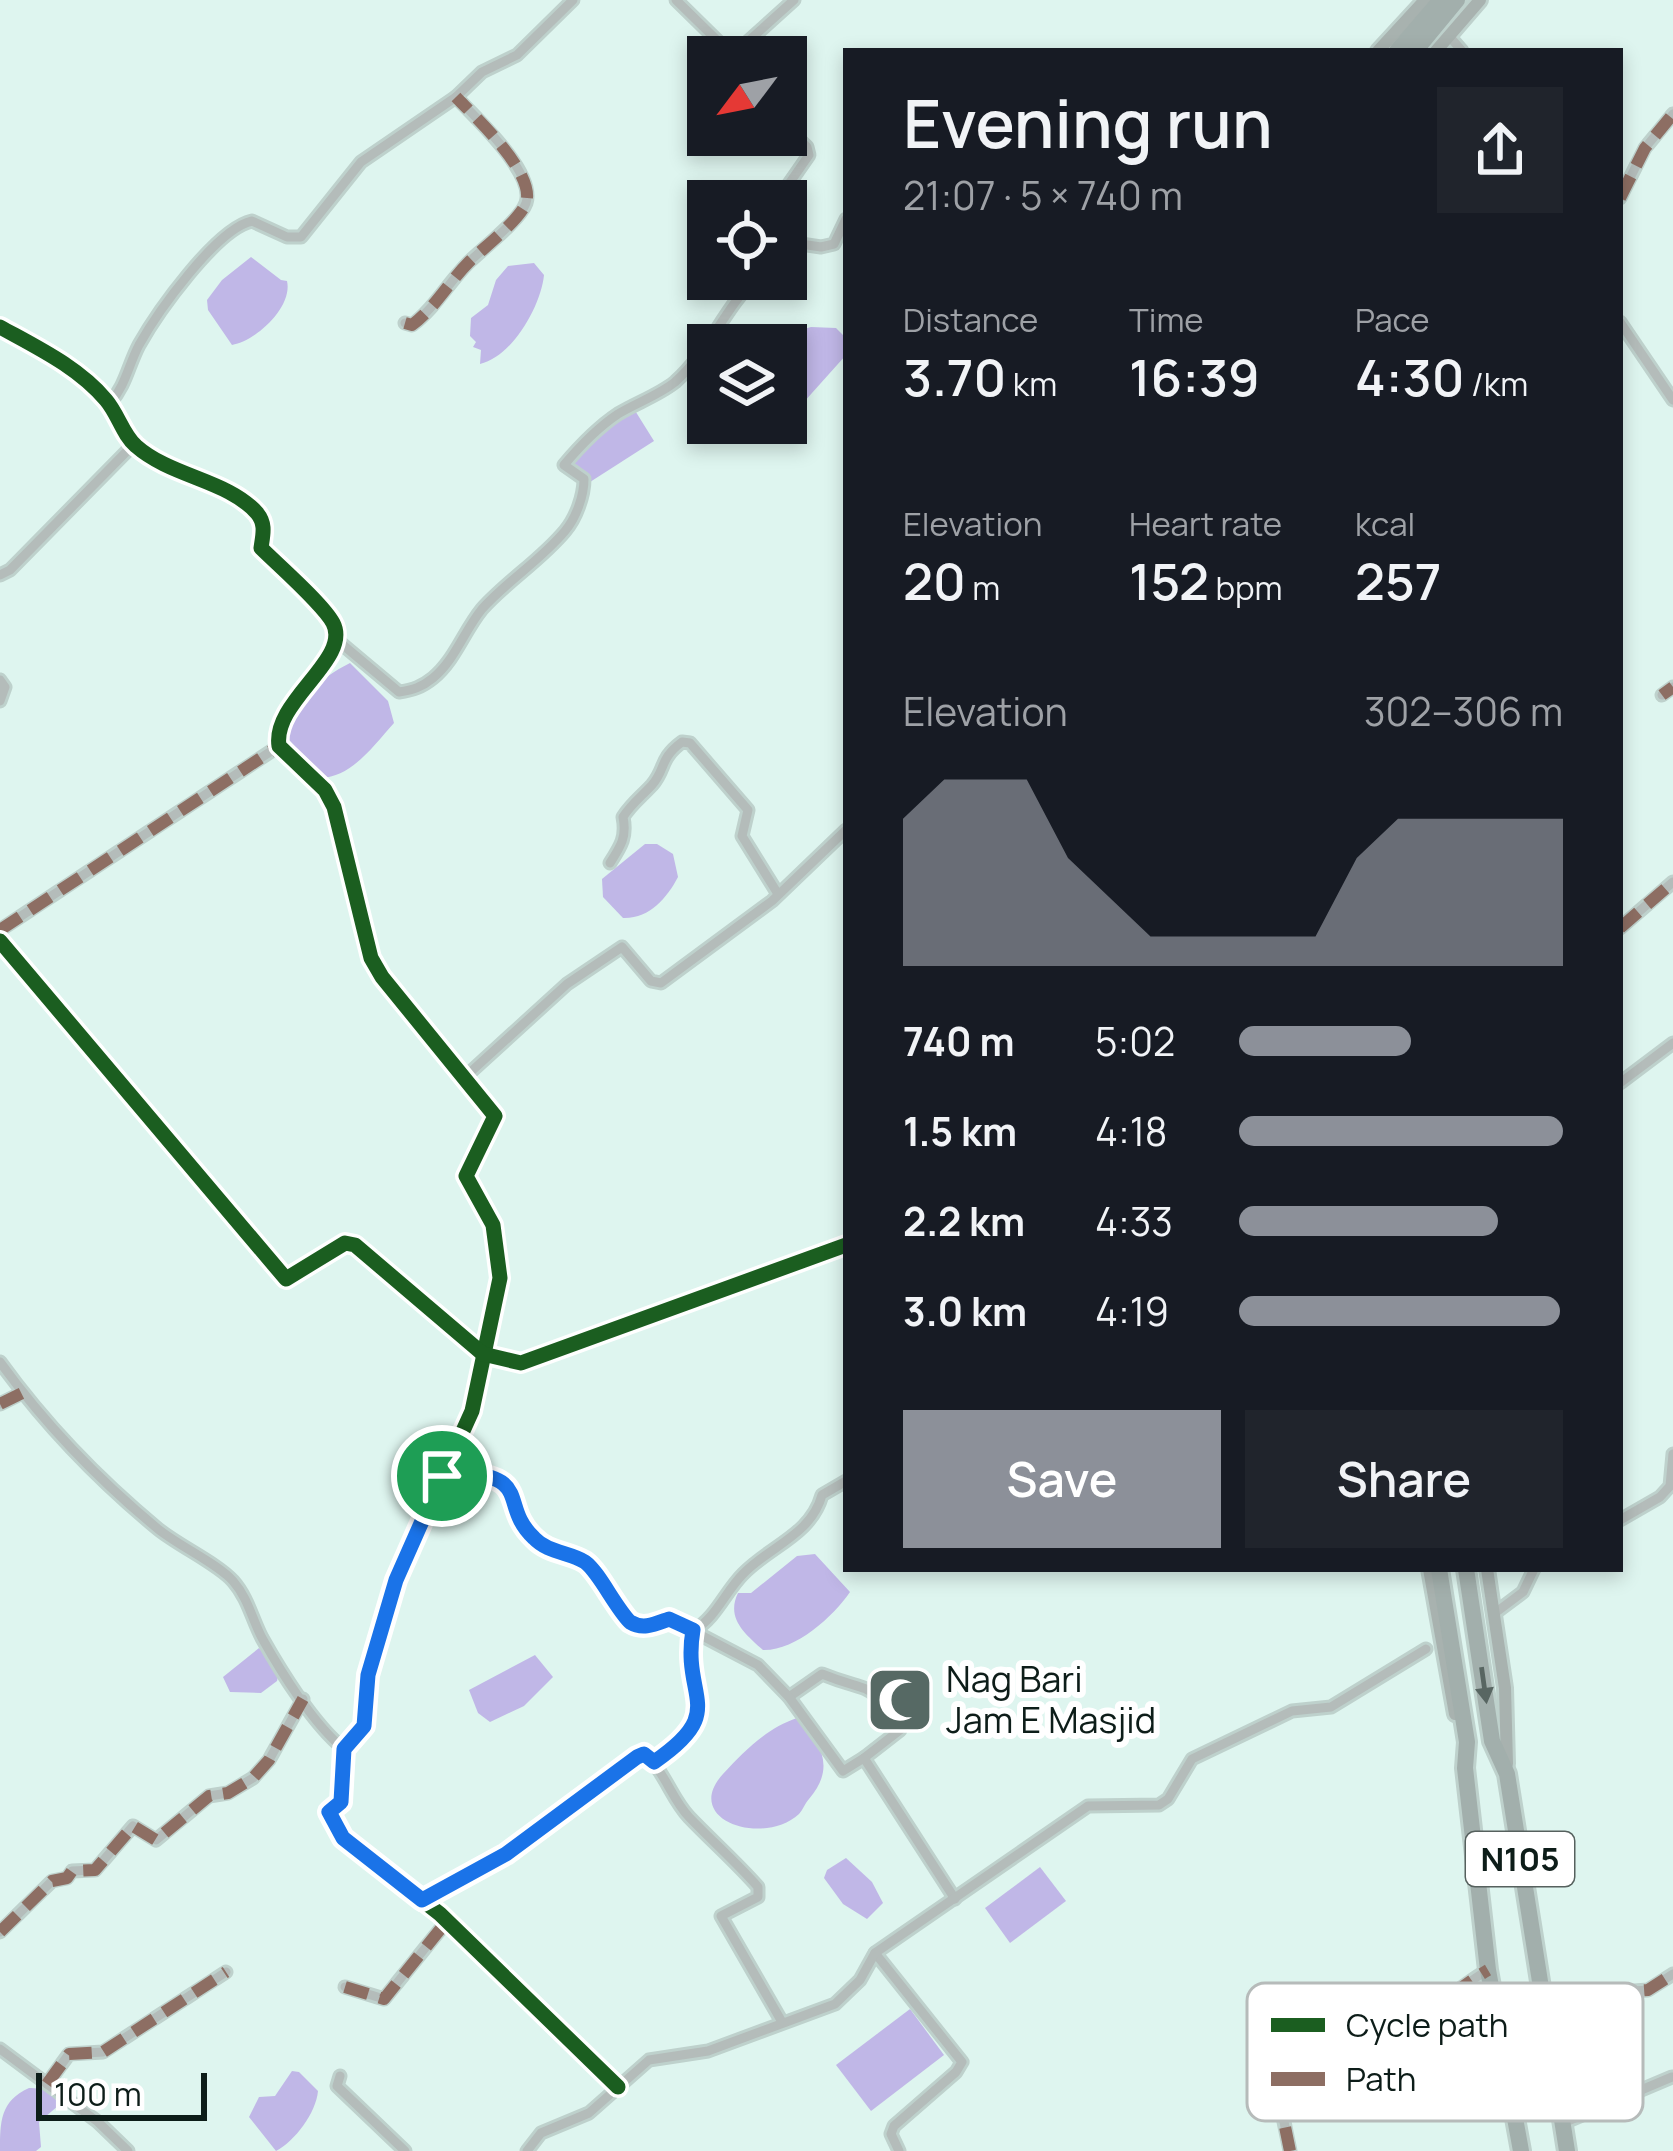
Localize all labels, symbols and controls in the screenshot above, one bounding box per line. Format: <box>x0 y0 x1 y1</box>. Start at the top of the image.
north arrow <box>687 36 807 156</box>
map controls <box>687 36 807 444</box>
text: Evening run <box>903 78 1273 168</box>
button: share <box>1437 87 1563 213</box>
text: 21:07 · 5 × 740 m <box>903 168 1183 222</box>
button: locate <box>687 180 807 300</box>
text: Distance <box>903 297 1038 342</box>
text: Time <box>1129 297 1204 342</box>
text: Pace <box>1355 297 1430 342</box>
button: layers <box>687 324 807 444</box>
text: 3.70 <box>903 342 1006 411</box>
text: 16:39 <box>1129 342 1260 411</box>
text: 4:30 <box>1355 342 1464 411</box>
text: km <box>1006 361 1057 406</box>
text: /km <box>1464 361 1528 406</box>
text: Elevation <box>903 501 1042 546</box>
text: Heart rate <box>1129 501 1282 546</box>
text: kcal <box>1355 501 1415 546</box>
text: 20 <box>903 546 966 615</box>
text: 152 <box>1129 546 1209 615</box>
text: 257 <box>1355 546 1441 615</box>
text: m <box>966 565 1000 610</box>
text: bpm <box>1209 565 1283 610</box>
text: Elevation <box>903 684 1068 738</box>
text: 302–306 m <box>1364 684 1563 738</box>
text: 740 m <box>903 1014 1015 1068</box>
text: 5:02 <box>1095 1014 1175 1068</box>
text: 1.5 km <box>903 1104 1017 1158</box>
text: 4:18 <box>1095 1104 1168 1158</box>
text: 2.2 km <box>903 1194 1025 1248</box>
text: 4:33 <box>1095 1194 1173 1248</box>
text: 3.0 km <box>903 1284 1027 1338</box>
text: 4:19 <box>1095 1284 1169 1338</box>
button: Save <box>903 1410 1221 1548</box>
button: Share <box>1245 1410 1563 1548</box>
pin <box>391 1425 493 1527</box>
icon: arrive <box>409 1443 475 1509</box>
place label: Nag Bari Jam E Masjid <box>946 1654 1156 1744</box>
mosque icon: Nag Bari Jam E Masjid <box>865 1665 935 1735</box>
one-way arrow <box>1475 1666 1494 1704</box>
road number: N105 <box>1466 1832 1574 1886</box>
legend <box>1247 1983 1643 2121</box>
text: Cycle path <box>1346 2002 1508 2047</box>
text: Path <box>1346 2056 1416 2101</box>
scale bar <box>36 2067 207 2120</box>
text: 100 m <box>54 2071 142 2116</box>

